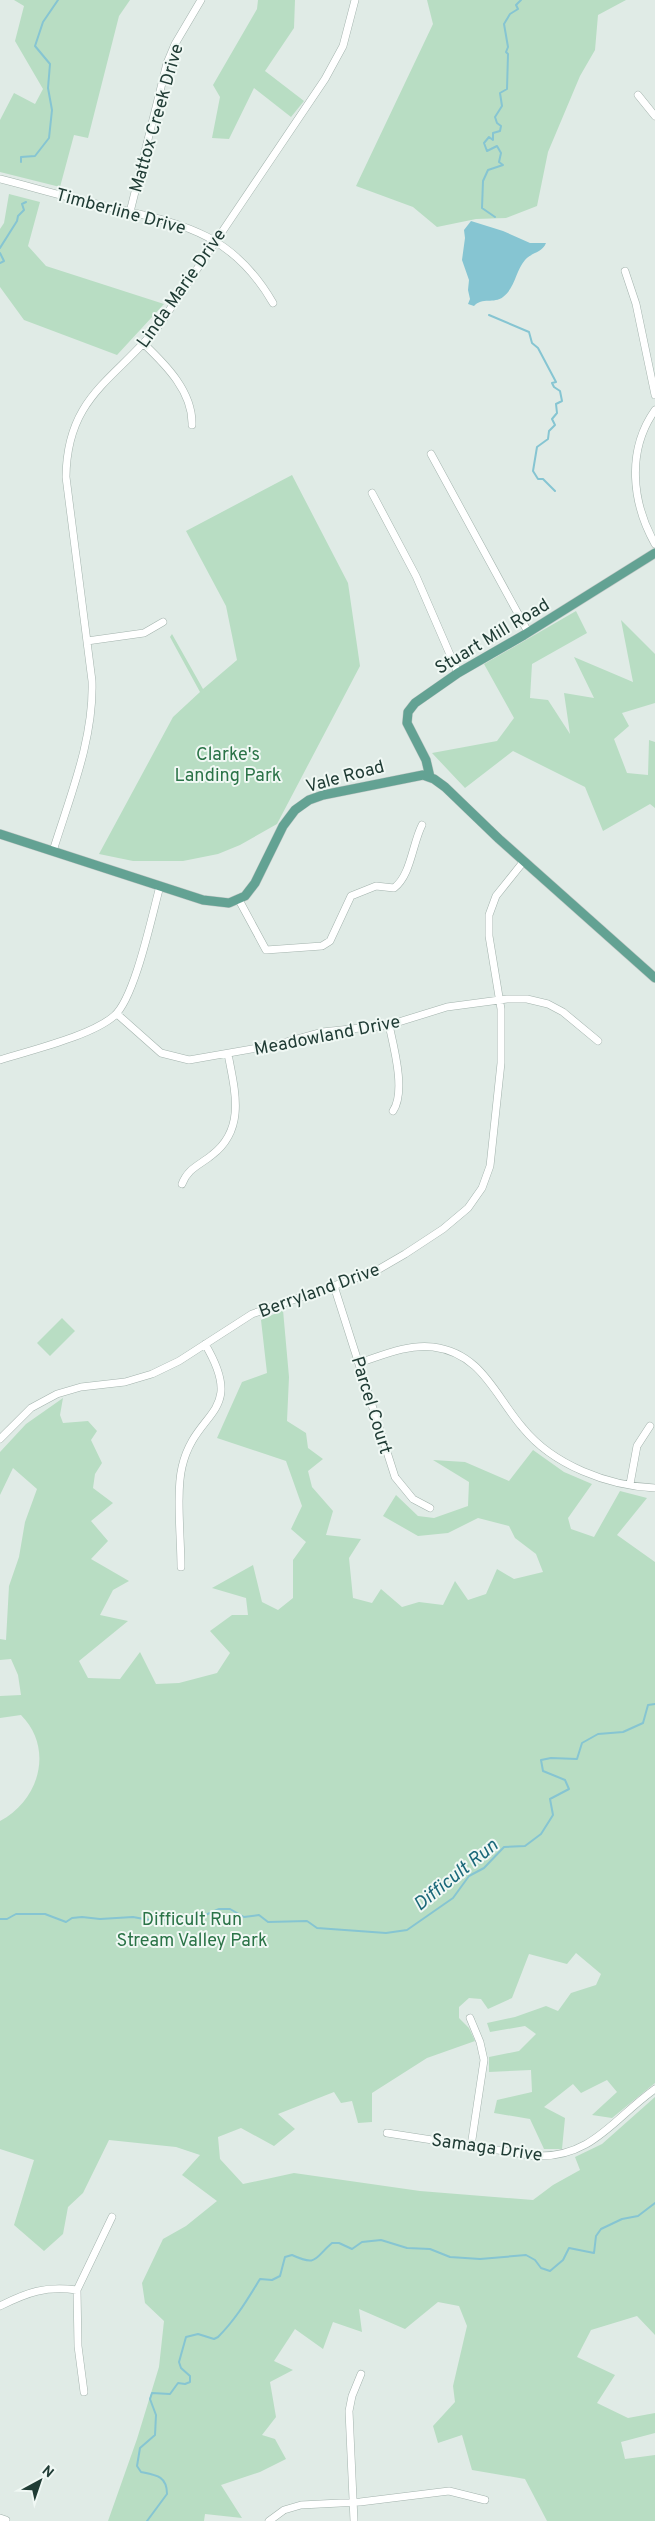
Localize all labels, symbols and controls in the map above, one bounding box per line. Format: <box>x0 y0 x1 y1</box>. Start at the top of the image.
street label: Mattox Creek Drive <box>125 41 190 196</box>
street label: Timberline Drive <box>53 184 188 241</box>
street label: Linda Marie Drive <box>133 225 232 353</box>
street label: Stuart Mill Road <box>431 594 554 681</box>
park label: Clarke's Landing Park <box>175 744 281 788</box>
street label: Vale Road <box>304 756 387 799</box>
street label: Meadowland Drive <box>252 1011 402 1062</box>
street label: Berryland Drive <box>256 1259 383 1324</box>
street label: Parcel Court <box>345 1354 396 1457</box>
water label: Difficult Run <box>409 1834 504 1917</box>
park label: Difficult Run Stream Valley Park <box>117 1909 267 1953</box>
street label: Samaga Drive <box>430 2129 544 2168</box>
north arrow <box>15 2456 65 2506</box>
text: N <box>38 2462 57 2482</box>

